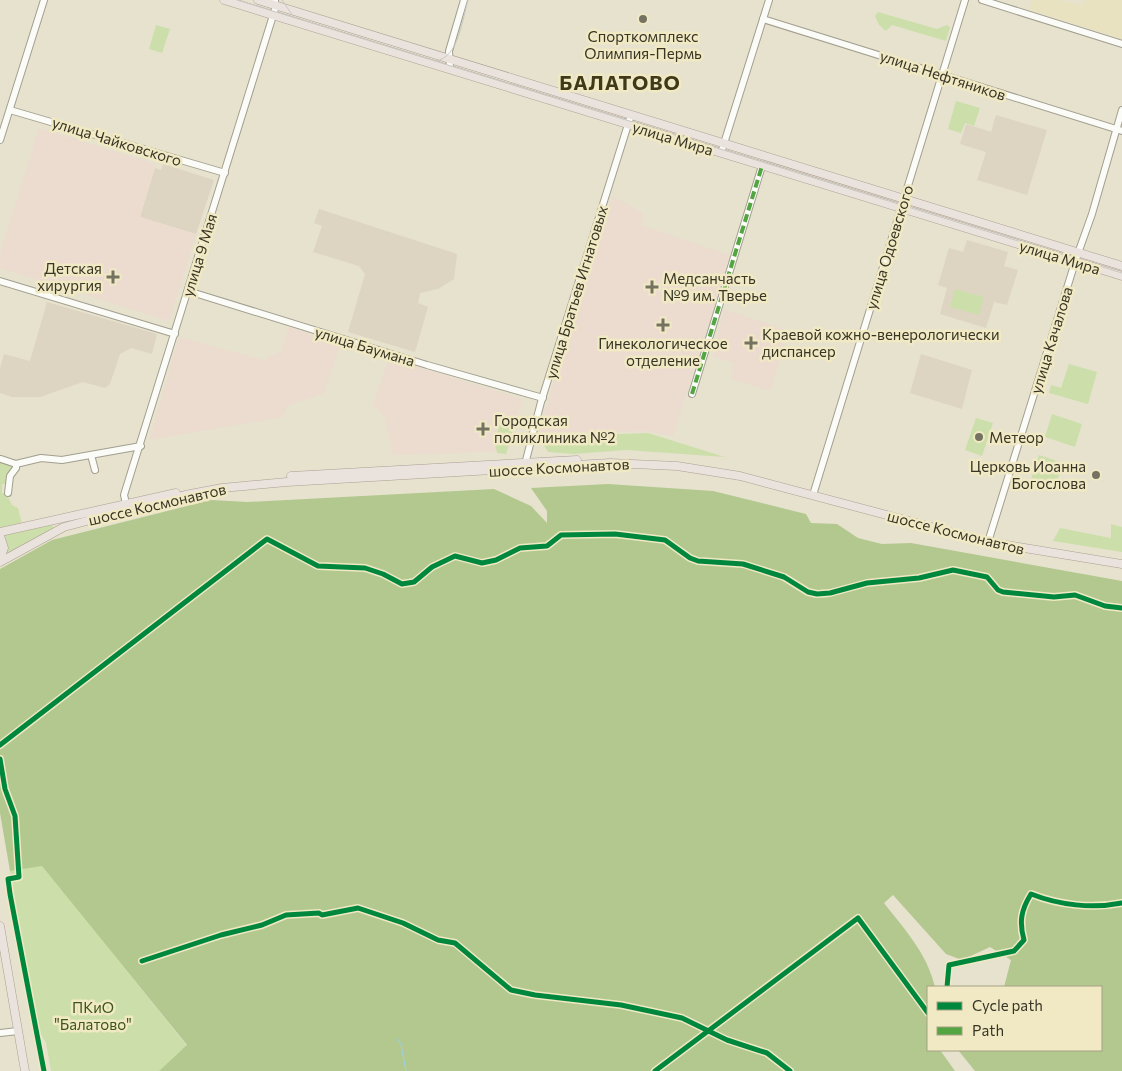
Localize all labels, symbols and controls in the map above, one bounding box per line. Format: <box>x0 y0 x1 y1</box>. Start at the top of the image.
marker: Спорткомплекс Олимпия-Пермь <box>637 13 649 25</box>
place label: Спорткомплекс Олимпия-Пермь <box>584 27 702 62</box>
street label: улица Нефтяников <box>878 46 1008 104</box>
district label: БАЛАТОВО <box>559 70 681 94</box>
street label: улица Чайковского <box>50 113 184 169</box>
street label: улица Мира <box>630 117 716 159</box>
street label: улица Одоевского <box>862 183 916 311</box>
street label: улица Братьев Игнатовых <box>541 203 611 381</box>
street label: улица 9 Мая <box>178 211 220 299</box>
street label: улица Мира <box>1017 236 1103 278</box>
place label: Детская хирургия <box>37 259 102 294</box>
place label: Медсанчасть №9 им. Тверье <box>663 269 767 304</box>
marker: Детская хирургия <box>106 270 120 284</box>
marker: Медсанчасть №9 им. Тверье <box>645 280 659 294</box>
street label: улица Качалова <box>1026 284 1076 396</box>
marker: Гинекологическое отделение <box>656 318 670 332</box>
street label: улица Баумана <box>313 322 417 370</box>
place label: Краевой кожно-венерологически диспансер <box>762 325 1000 360</box>
place label: Гинекологическое отделение <box>598 334 728 369</box>
marker: Краевой кожно-венерологически диспансер <box>744 336 758 350</box>
place label: Городская поликлиника №2 <box>494 411 616 446</box>
marker: Городская поликлиника №2 <box>476 422 490 436</box>
place label: Метеор <box>989 428 1044 446</box>
marker: Метеор <box>973 431 985 443</box>
street label: шоссе Космонавтов <box>488 454 630 480</box>
place label: Церковь Иоанна Богослова <box>970 457 1086 492</box>
marker: Церковь Иоанна Богослова <box>1090 469 1102 481</box>
street label: шоссе Космонавтов <box>86 479 228 529</box>
street label: шоссе Космонавтов <box>886 506 1026 558</box>
legend <box>927 986 1102 1051</box>
text: Cycle path <box>972 996 1043 1014</box>
park label: ПКиО "Балатово" <box>54 998 132 1033</box>
text: Path <box>972 1021 1004 1039</box>

